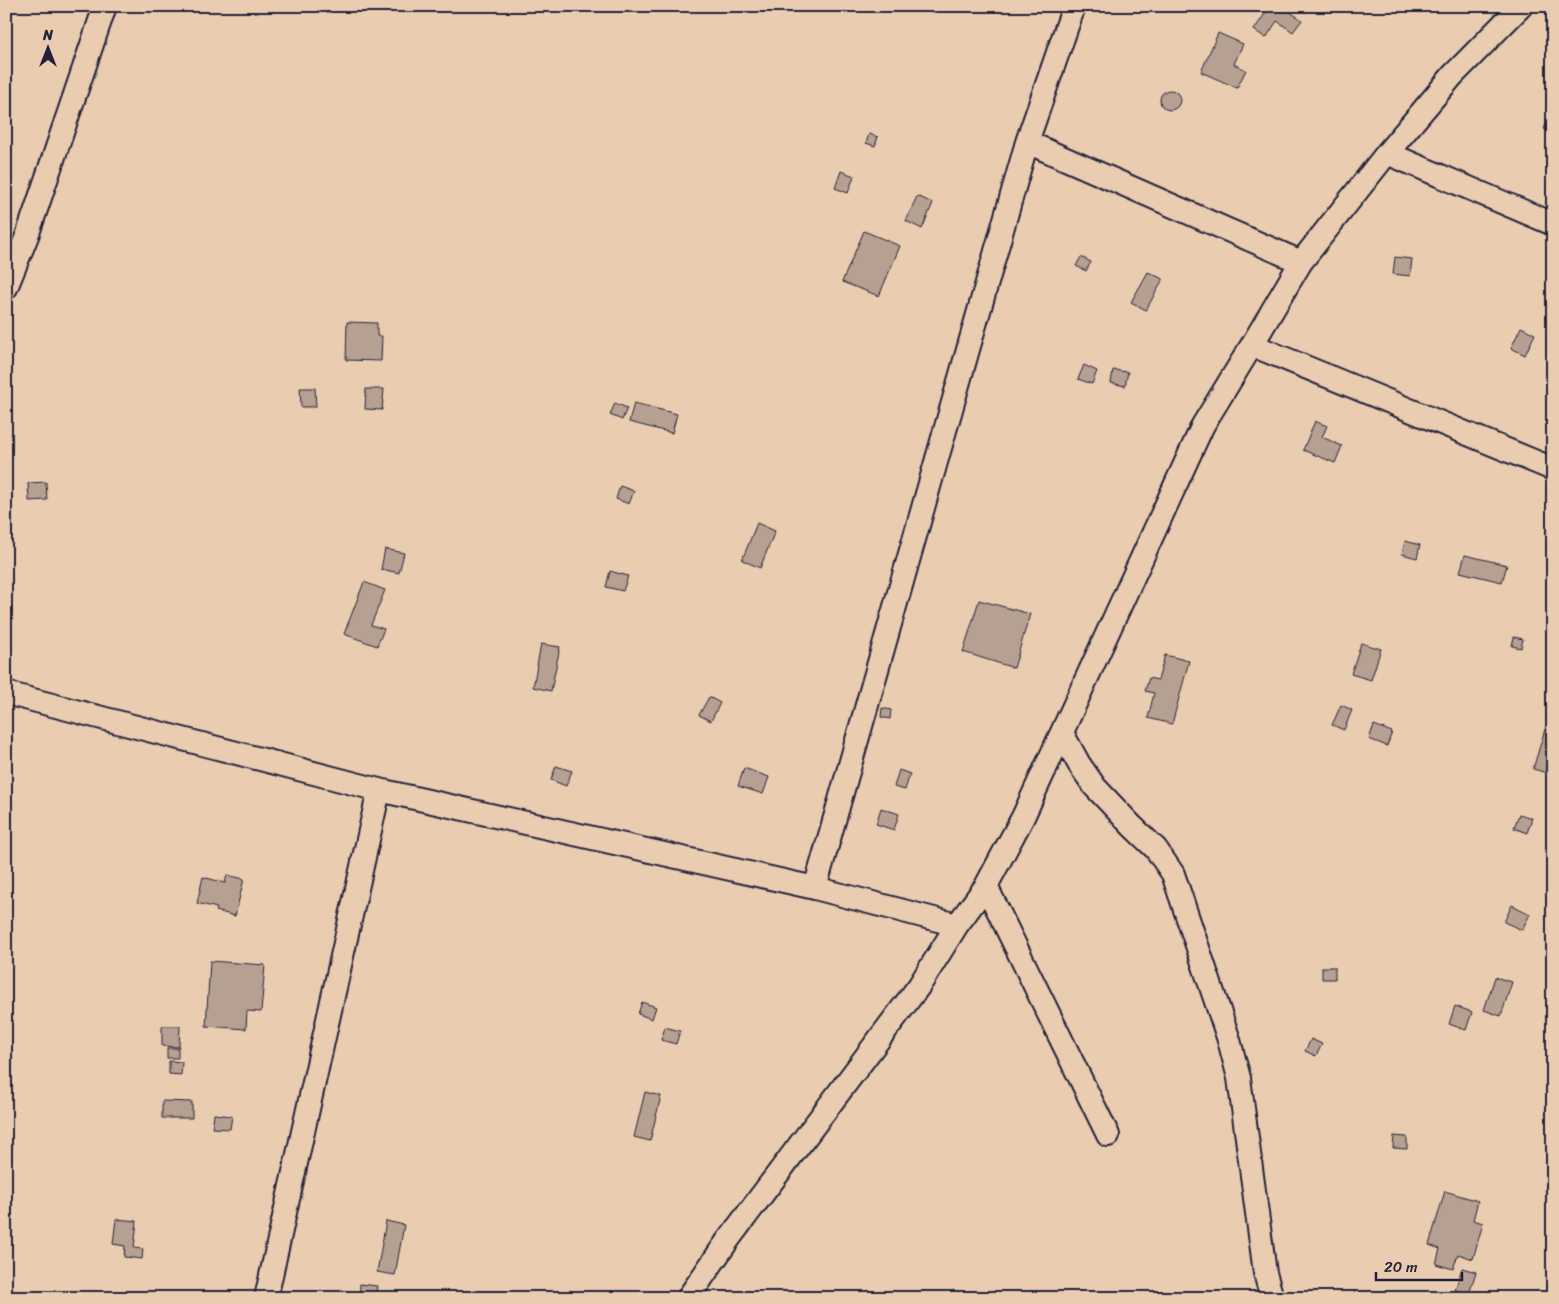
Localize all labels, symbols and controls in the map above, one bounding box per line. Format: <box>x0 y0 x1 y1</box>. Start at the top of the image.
north arrow <box>22 22 72 72</box>
text: N <box>42 23 53 48</box>
scale bar <box>1376 1249 1463 1281</box>
text: 20 m <box>1384 1254 1418 1280</box>

